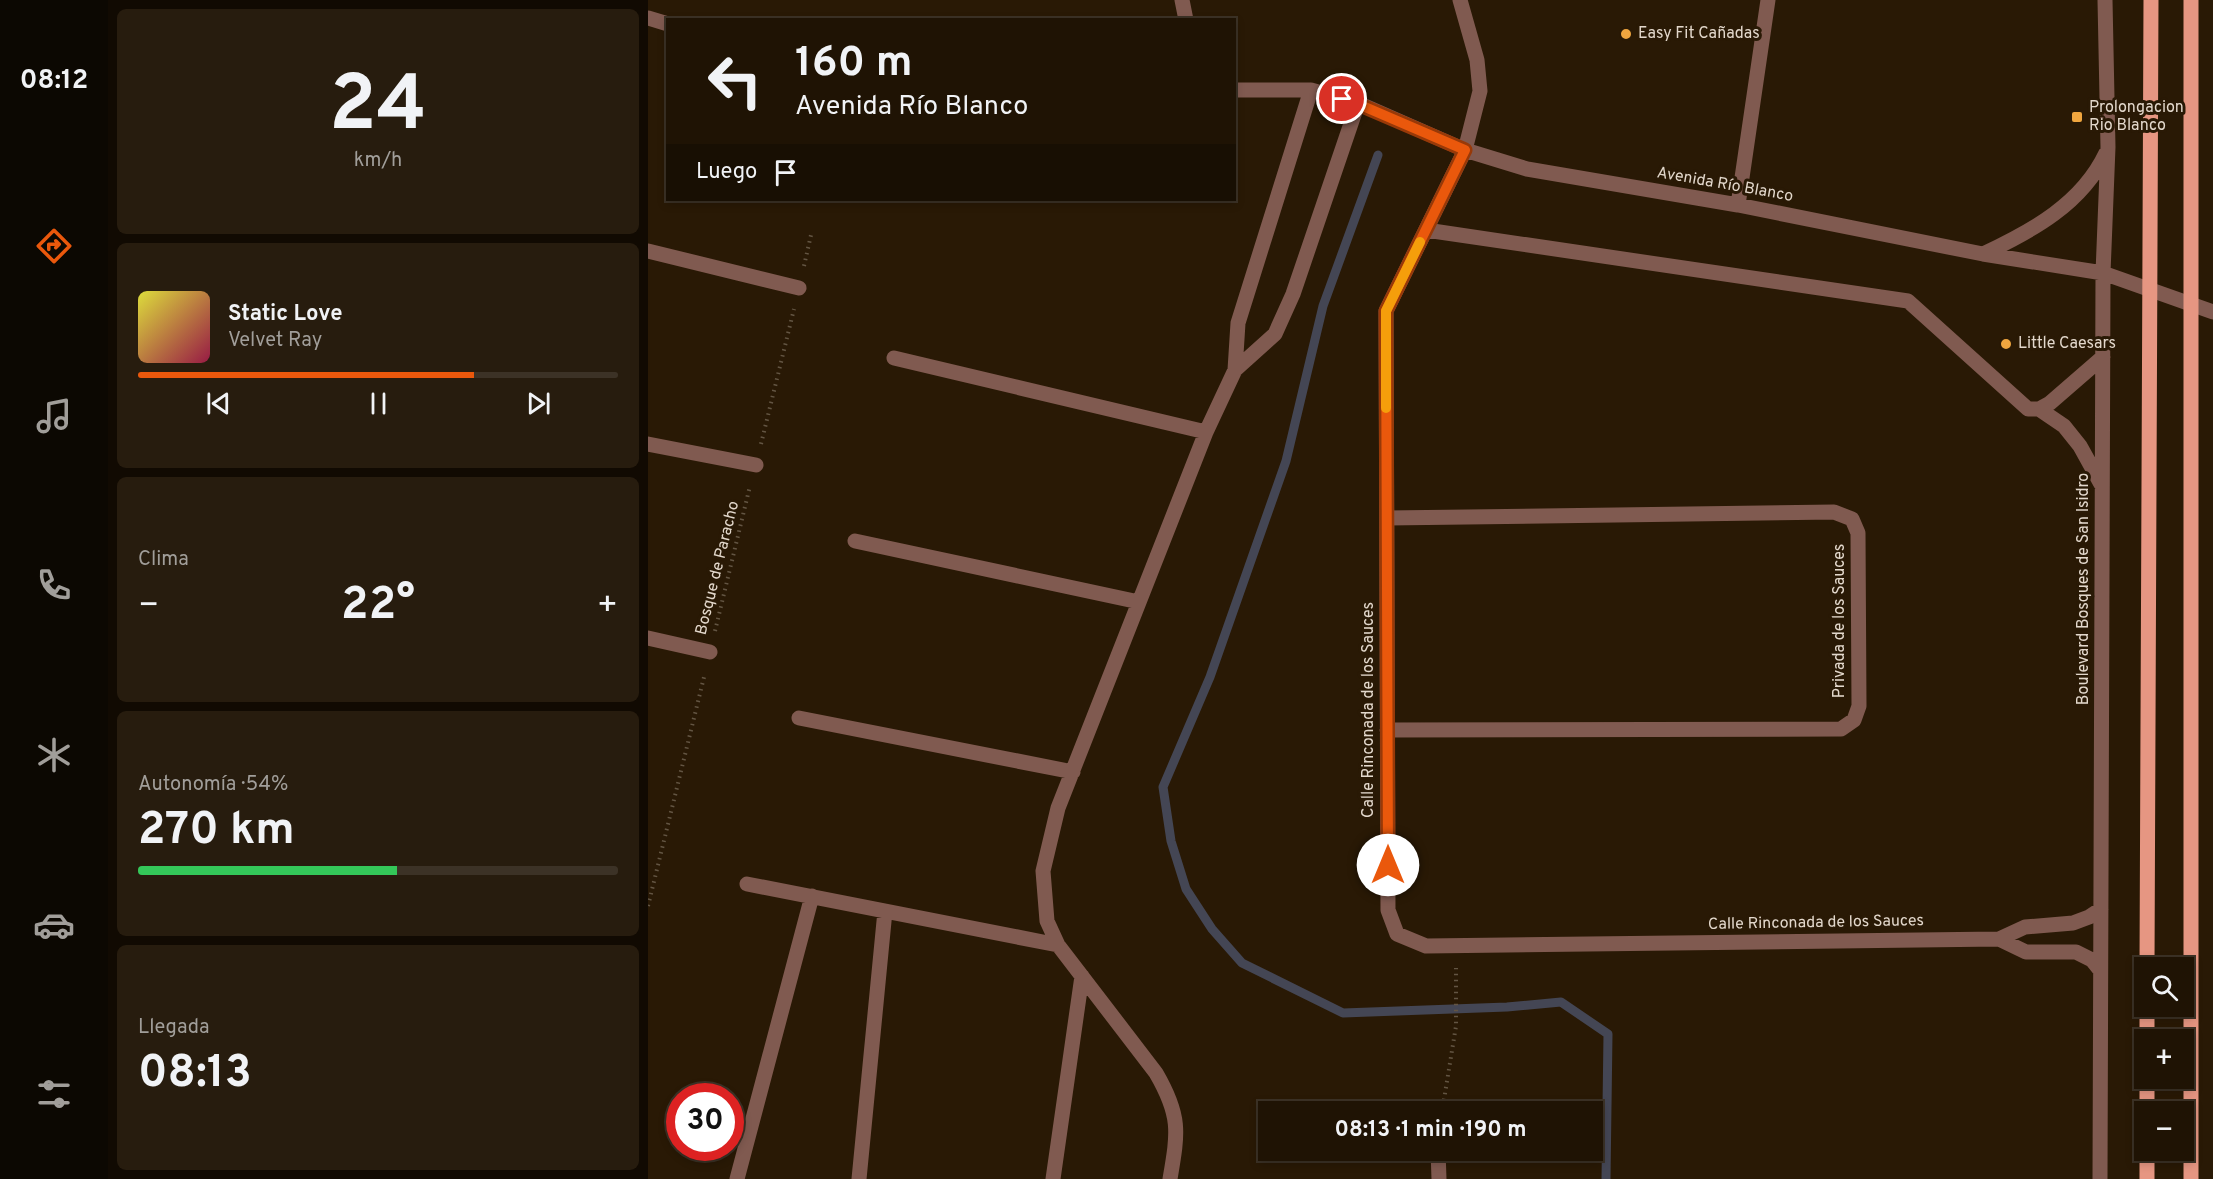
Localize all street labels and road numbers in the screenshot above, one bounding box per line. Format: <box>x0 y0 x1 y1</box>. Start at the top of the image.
street label: Avenida Río Blanco <box>1655 163 1795 207</box>
street label: Boulevard Bosques de San Isidro <box>2074 473 2094 705</box>
street label: Bosque de Paracho <box>692 499 744 637</box>
street label: Privada de los Sauces <box>1830 544 1850 698</box>
street label: Calle Rinconada de los Sauces <box>1359 602 1379 818</box>
street label: Calle Rinconada de los Sauces <box>1708 911 1924 935</box>

